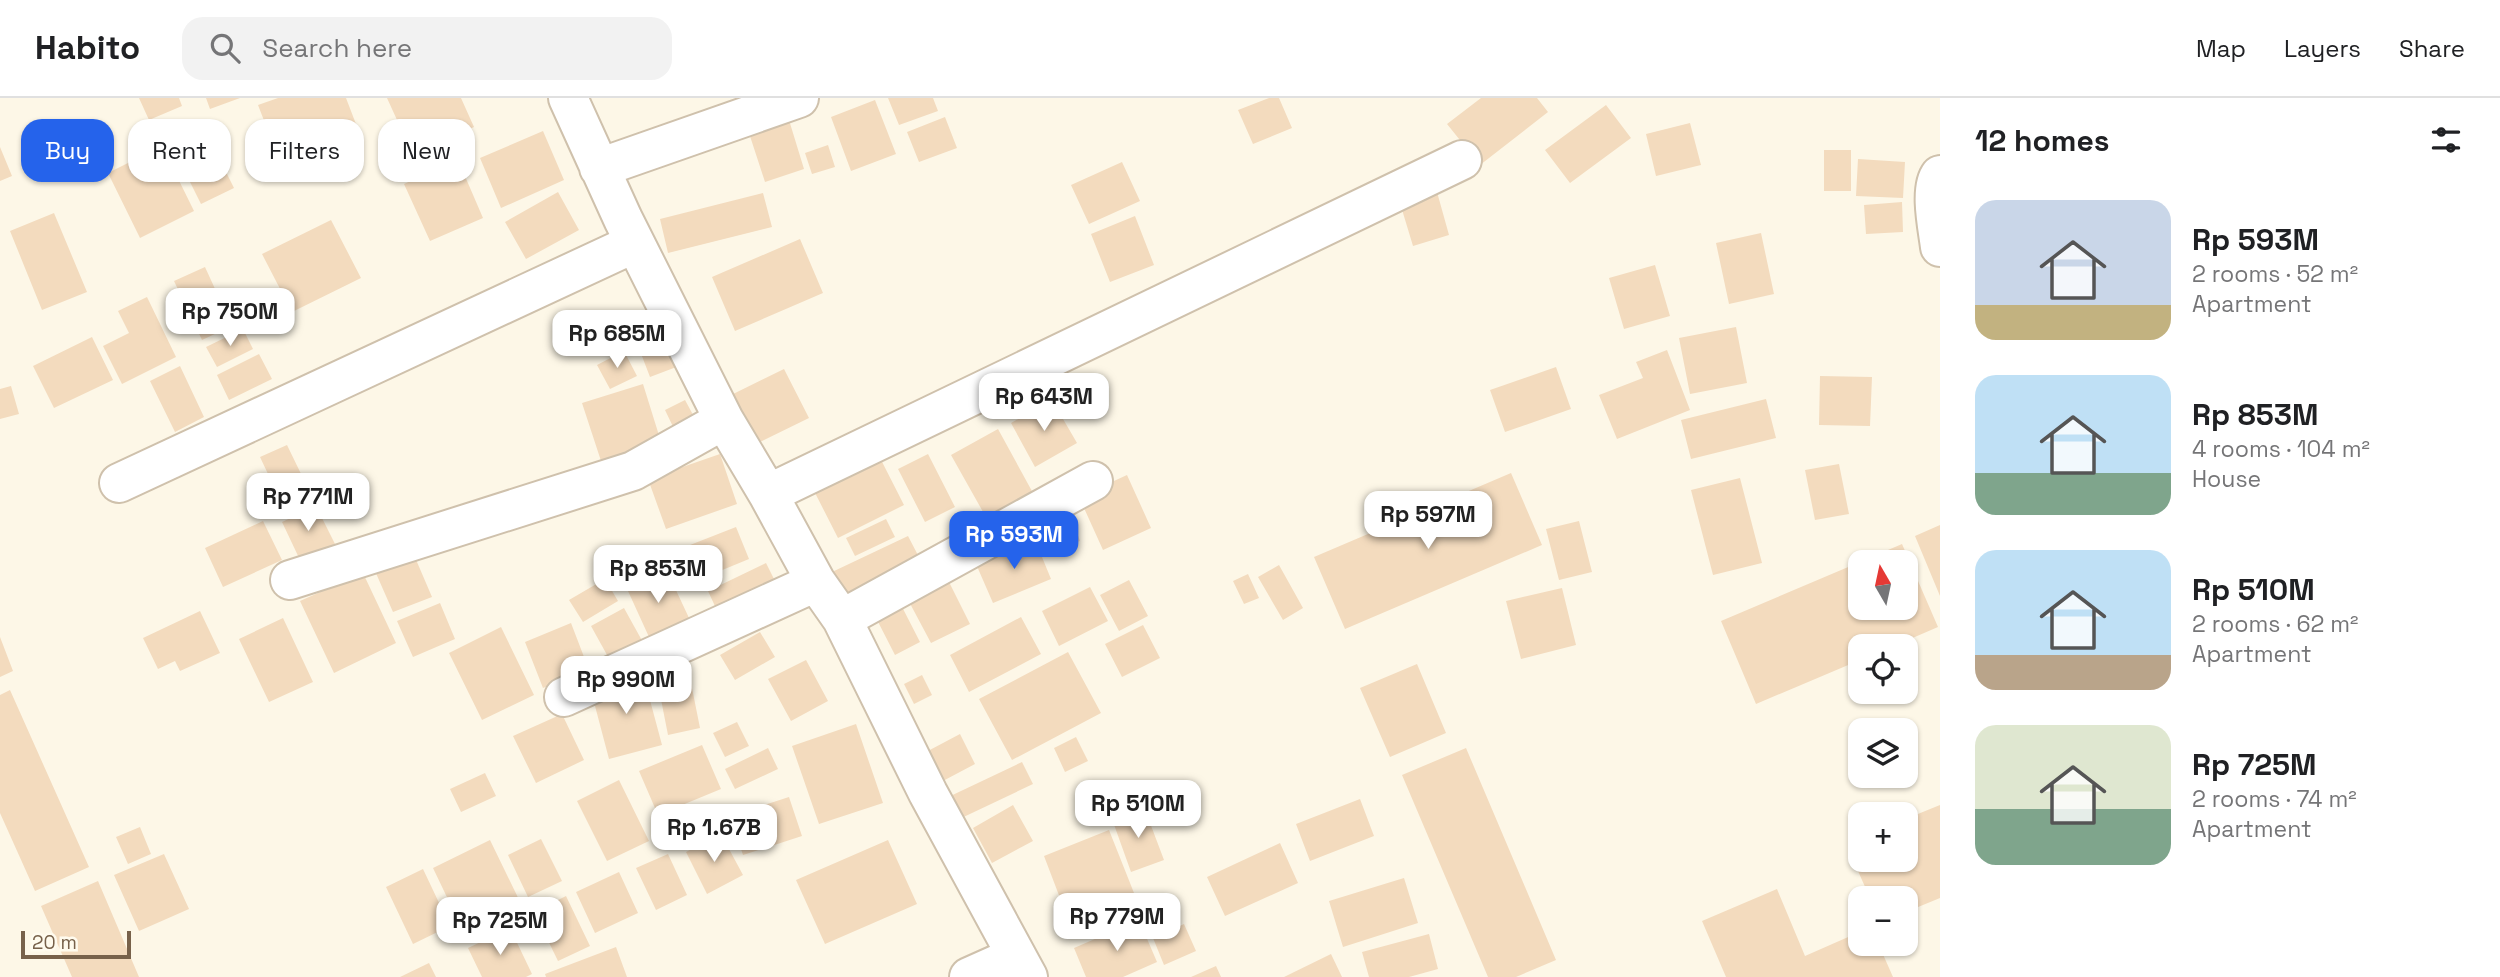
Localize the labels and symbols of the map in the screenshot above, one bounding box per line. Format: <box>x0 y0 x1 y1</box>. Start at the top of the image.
pin: Rp 750M <box>165 288 295 348</box>
pin: Rp 685M <box>552 310 682 370</box>
pin: Rp 643M <box>979 374 1109 433</box>
pin: Rp 771M <box>243 474 373 533</box>
pin: Rp 597M <box>1363 491 1493 551</box>
pin: Rp 593M <box>949 512 1079 571</box>
pin: Rp 853M <box>593 546 723 605</box>
north arrow <box>1848 550 1918 620</box>
pin: Rp 990M <box>561 656 691 716</box>
pin: Rp 510M <box>1073 780 1203 840</box>
pin: Rp 1.67B <box>642 804 786 864</box>
pin: Rp 779M <box>1052 894 1182 953</box>
pin: Rp 725M <box>435 898 565 957</box>
scale bar <box>21 928 131 960</box>

